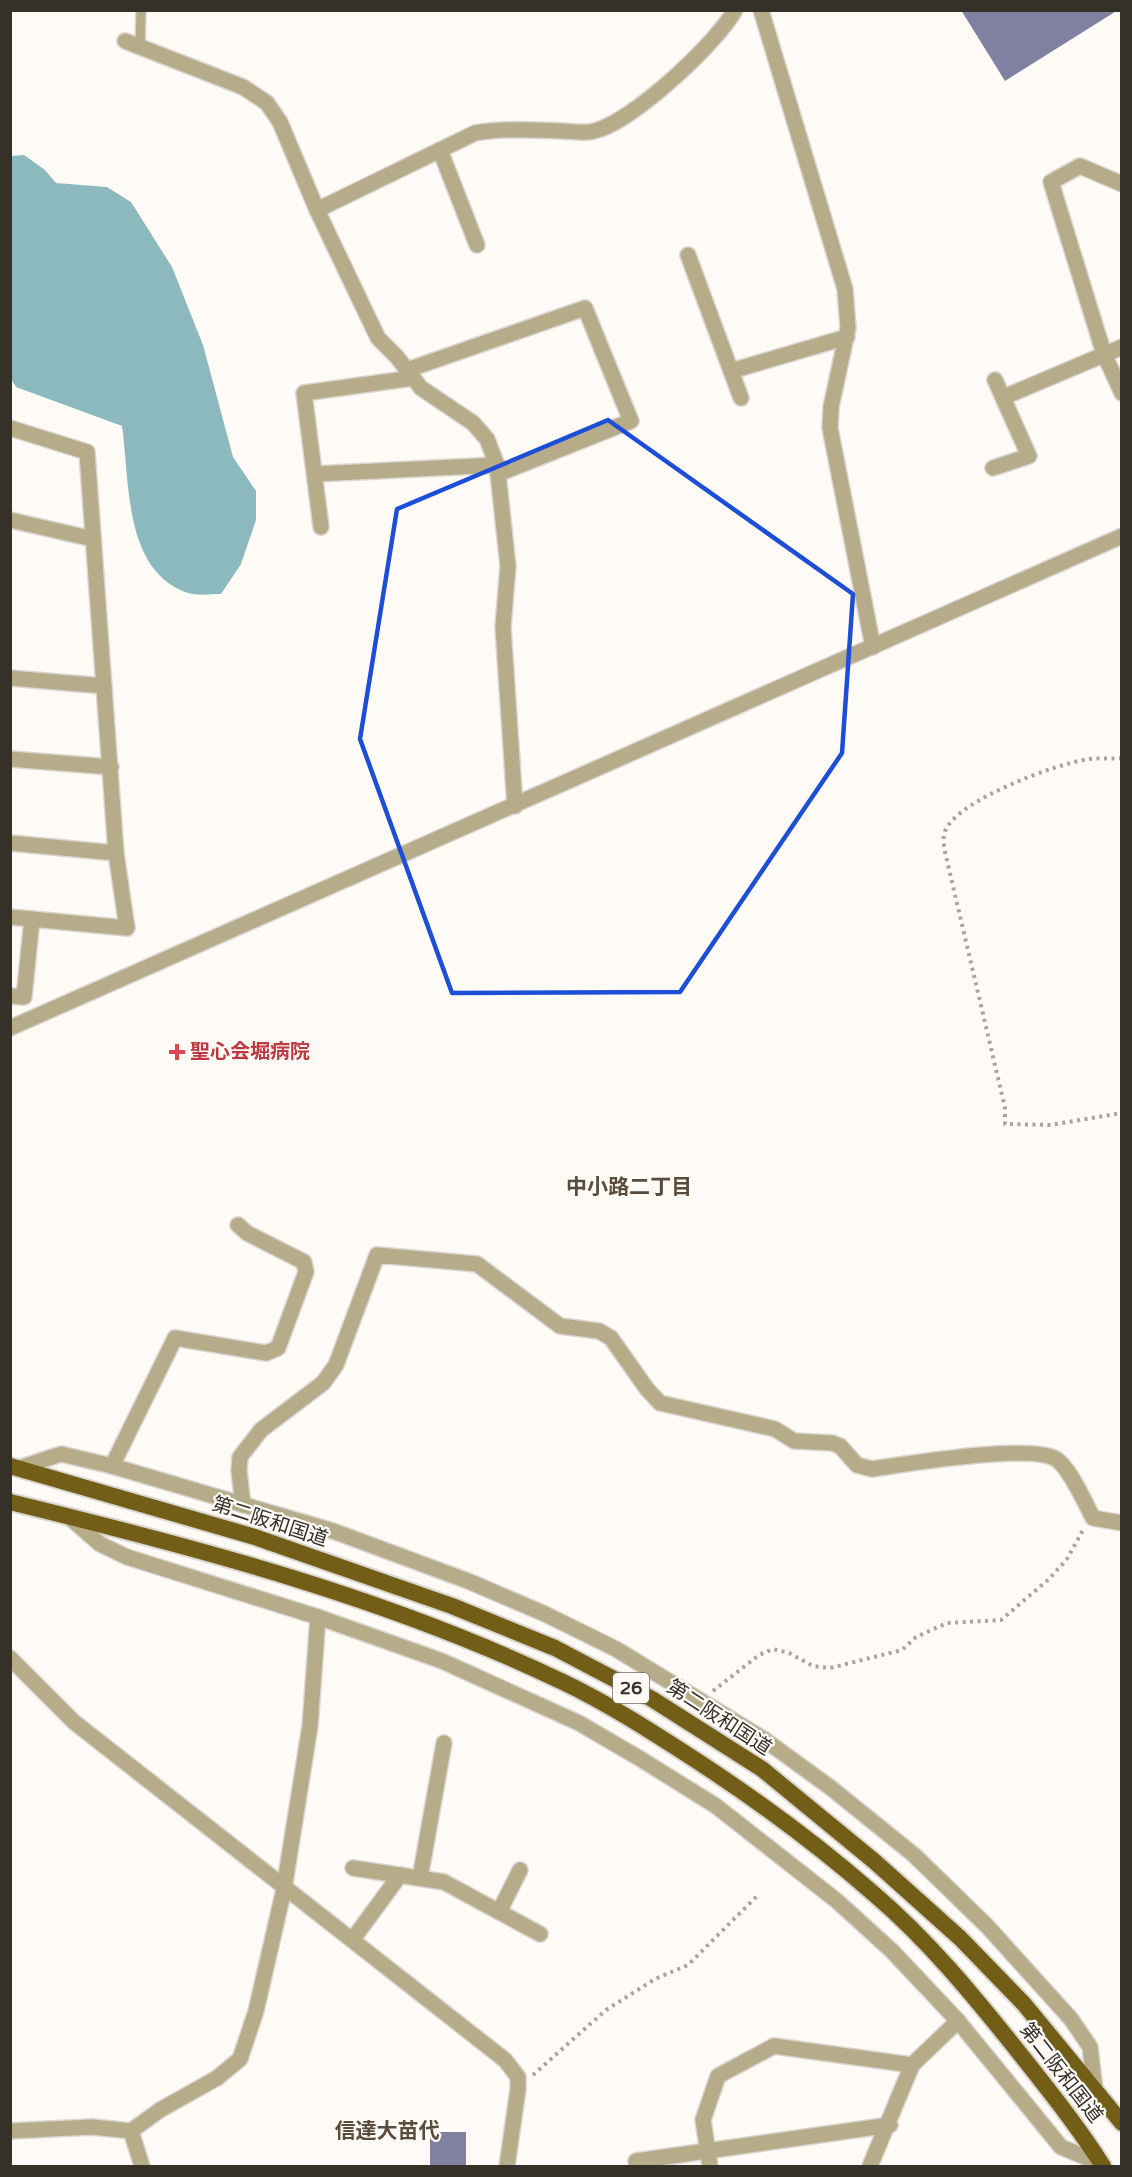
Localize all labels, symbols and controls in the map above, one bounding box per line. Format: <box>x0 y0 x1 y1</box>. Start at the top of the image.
place label: 聖心会堀病院 <box>190 1040 310 1064</box>
marker: 聖心会堀病院 <box>168 1043 186 1061</box>
district label: 中小路二丁目 <box>566 1175 692 1200</box>
street label: 第二阪和国道 <box>209 1492 331 1552</box>
road number: 26 <box>613 1673 649 1703</box>
street label: 第二阪和国道 <box>662 1675 776 1761</box>
street label: 第二阪和国道 <box>1015 2018 1107 2128</box>
district label: 信達大苗代 <box>335 2119 440 2144</box>

